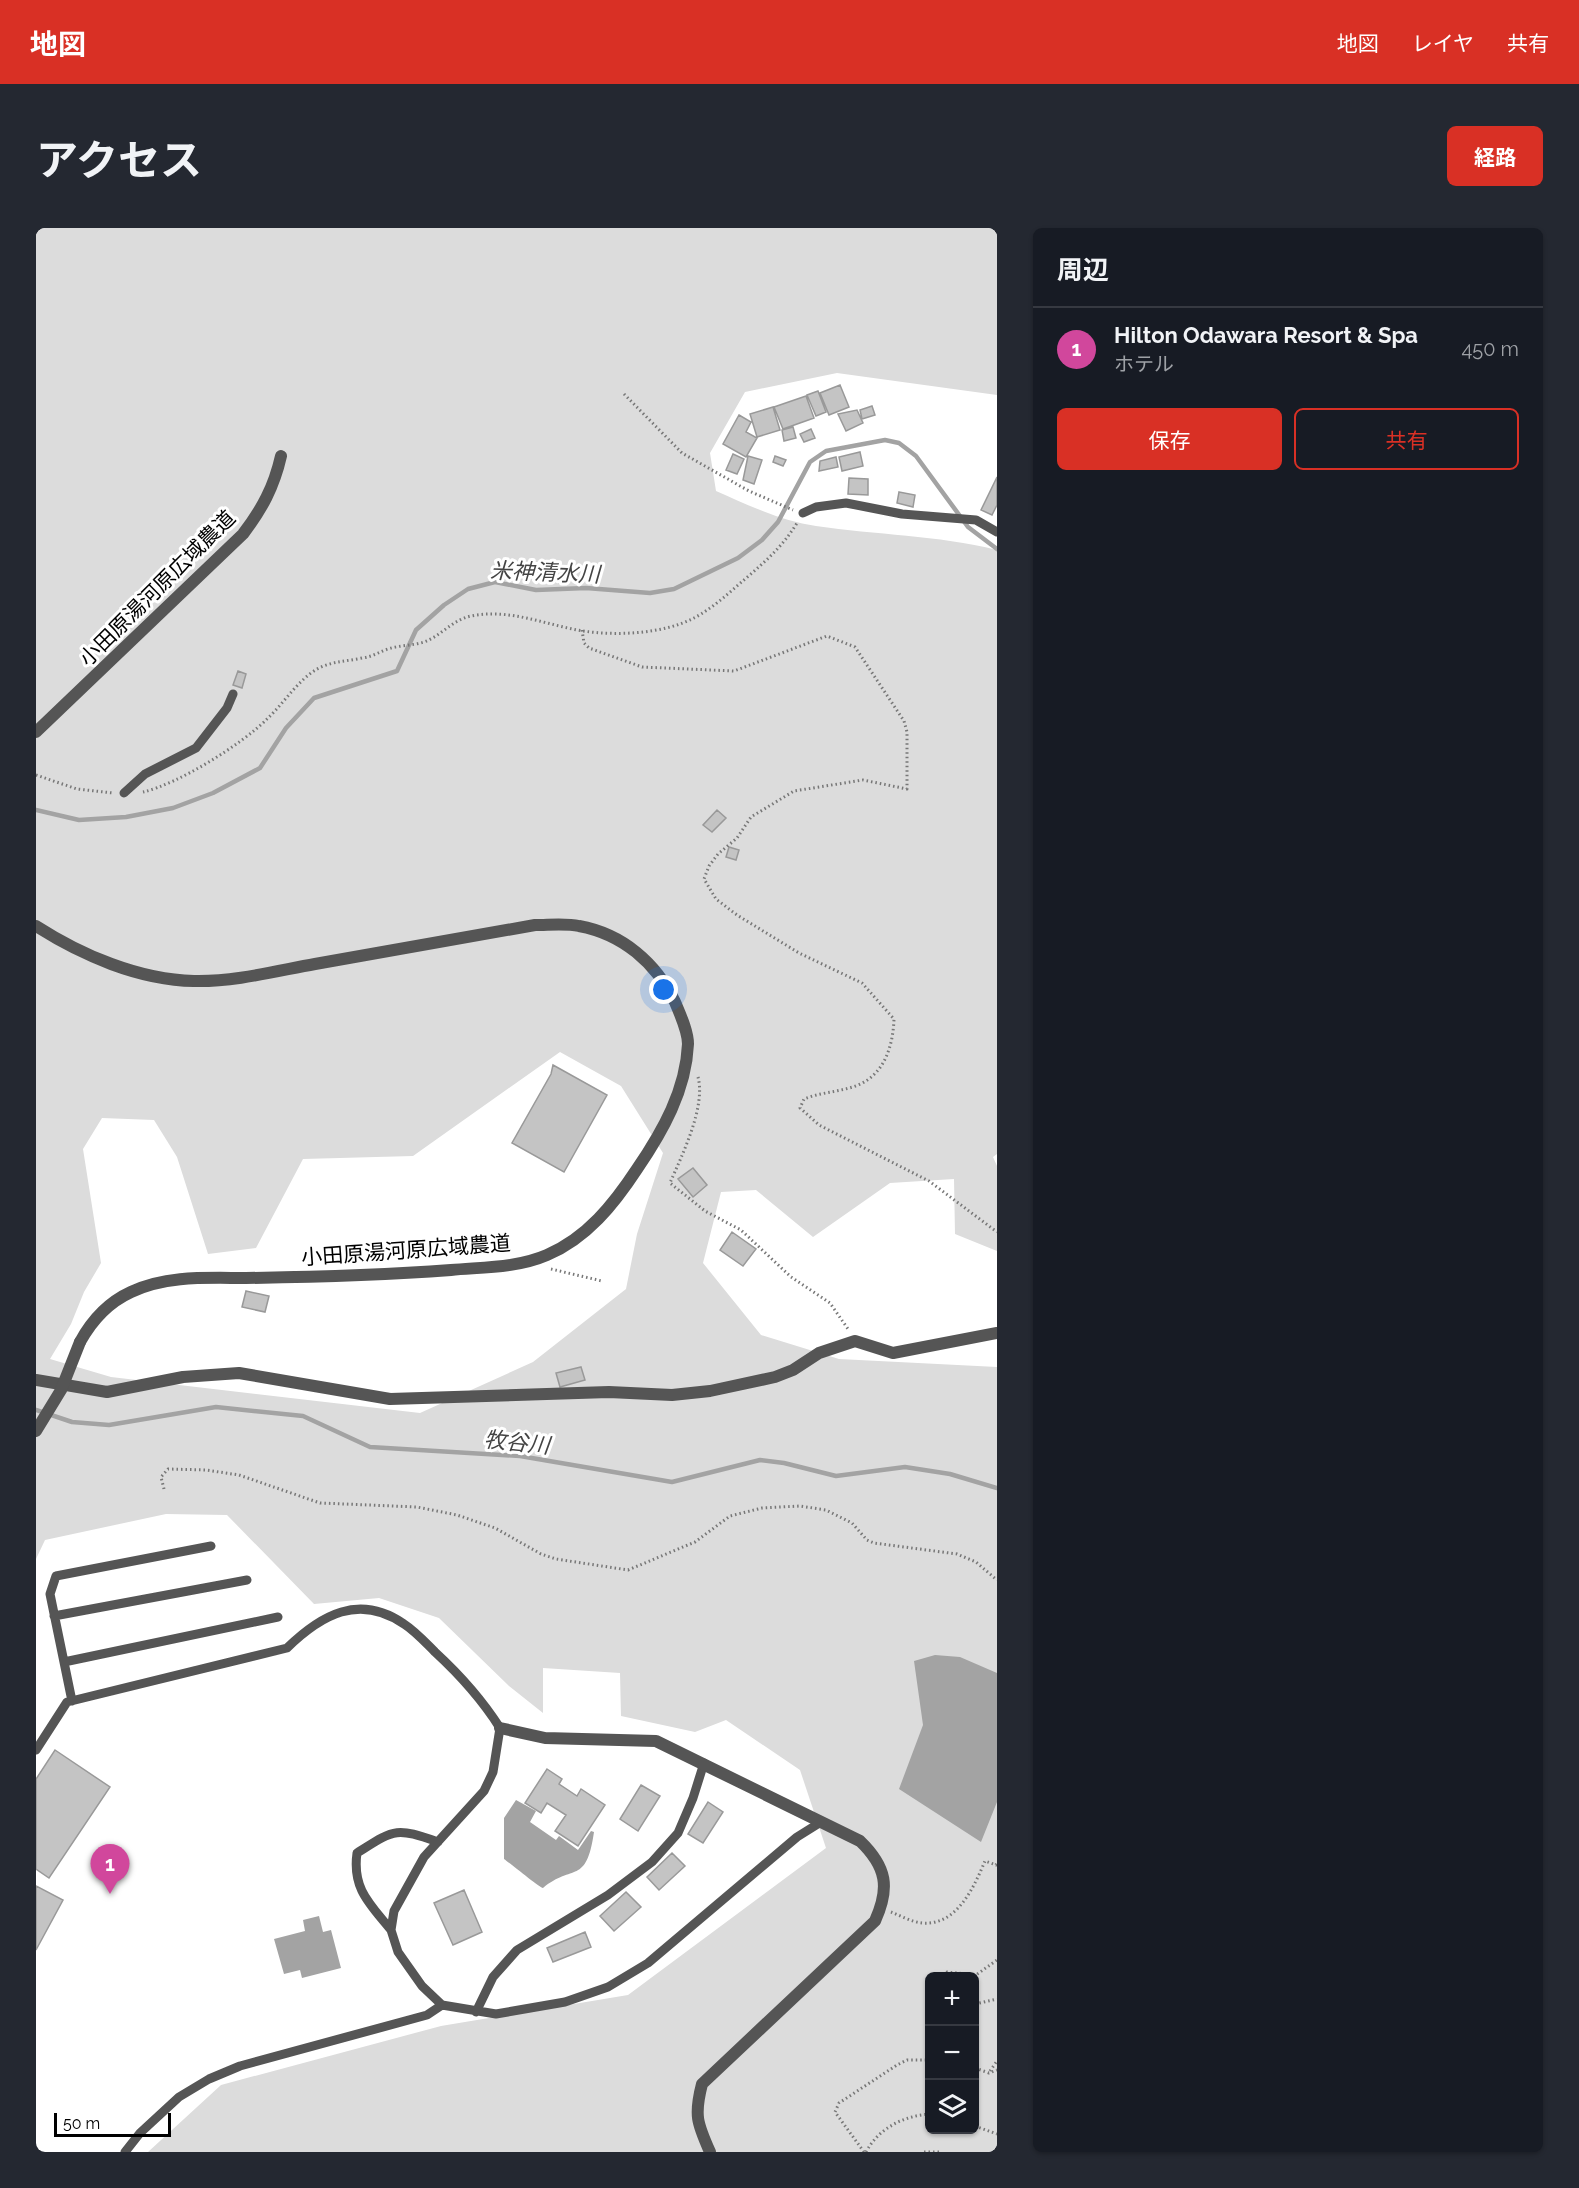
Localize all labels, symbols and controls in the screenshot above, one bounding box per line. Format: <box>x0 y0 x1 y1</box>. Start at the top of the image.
text: 地図 <box>30 28 86 61</box>
text: 地図 <box>1337 31 1379 56</box>
text: レイヤ <box>1412 31 1474 56</box>
text: 共有 <box>1507 31 1549 56</box>
button: 経路 <box>1447 126 1543 186</box>
text: アクセス <box>36 136 202 185</box>
text: 周辺 <box>1057 255 1109 285</box>
text: Hilton Odawara Resort & Spa <box>1114 322 1418 348</box>
text: 1 <box>1072 337 1081 361</box>
text: 450 m <box>1461 337 1519 361</box>
text: ホテル <box>1114 352 1174 376</box>
button: 保存 <box>1057 408 1282 470</box>
button: 共有 <box>1294 408 1519 470</box>
street label: 小田原湯河原広域農道 <box>74 505 240 671</box>
water label: 米神清水川 <box>490 557 602 587</box>
your location <box>649 975 678 1004</box>
street label: 小田原湯河原広域農道 <box>300 1230 512 1270</box>
water label: 牧谷川 <box>483 1426 553 1459</box>
pin: 1 <box>90 1844 130 1894</box>
map controls <box>925 1972 979 2134</box>
button: + <box>925 1972 979 2026</box>
button: − <box>925 2026 979 2080</box>
button: layers <box>925 2080 979 2134</box>
scale bar <box>54 2110 171 2138</box>
text: 50 m <box>63 2114 100 2133</box>

